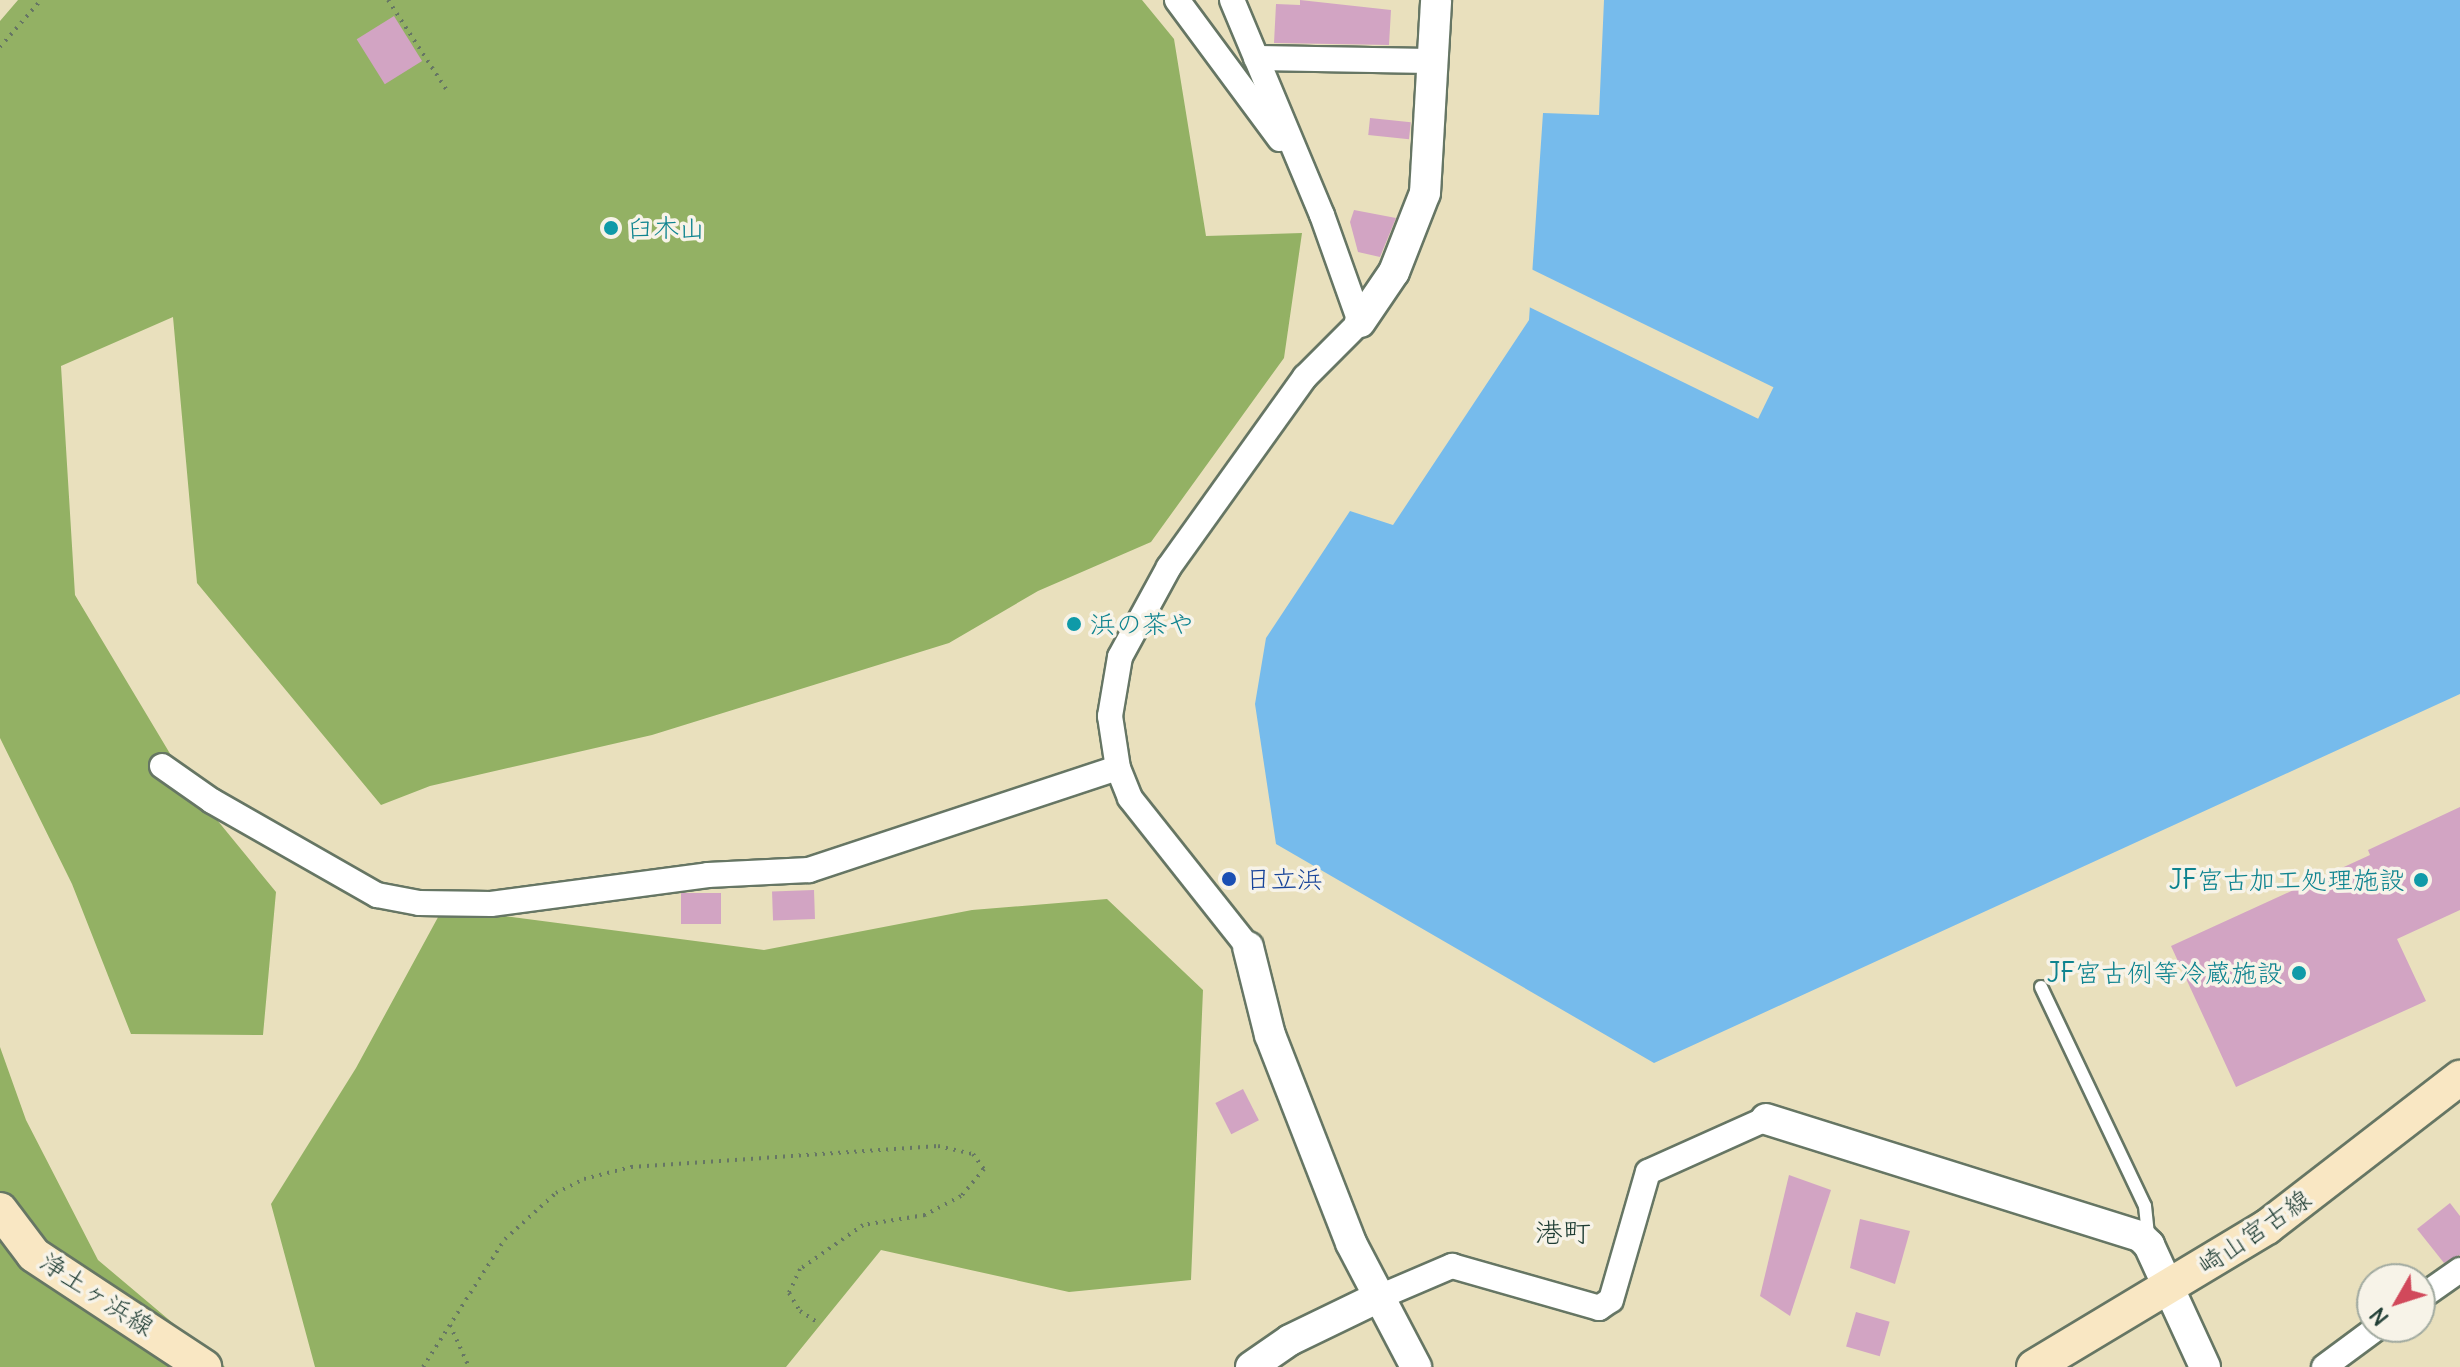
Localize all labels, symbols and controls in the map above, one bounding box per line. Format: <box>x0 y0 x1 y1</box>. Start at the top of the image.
place label: 臼木山 <box>627 212 705 244</box>
marker: 臼木山 <box>602 219 620 237</box>
place label: 浜の茶や <box>1090 608 1194 640</box>
marker: 浜の茶や <box>1065 615 1083 633</box>
place label: 日立浜 <box>1245 863 1323 895</box>
place label: JF宮古加工処理施設 <box>2169 864 2405 896</box>
marker: 日立浜 <box>1220 870 1238 888</box>
marker: JF宮古加工処理施設 <box>2412 871 2430 889</box>
place label: JF宮古例等冷蔵施設 <box>2047 957 2283 989</box>
marker: JF宮古例等冷蔵施設 <box>2290 964 2308 982</box>
street label: 崎山宮古線 <box>2191 1183 2317 1281</box>
district label: 港町 <box>1535 1215 1591 1249</box>
street label: 浄土ヶ浜線 <box>34 1246 160 1342</box>
north arrow <box>2356 1263 2436 1343</box>
text: N <box>2363 1302 2395 1332</box>

